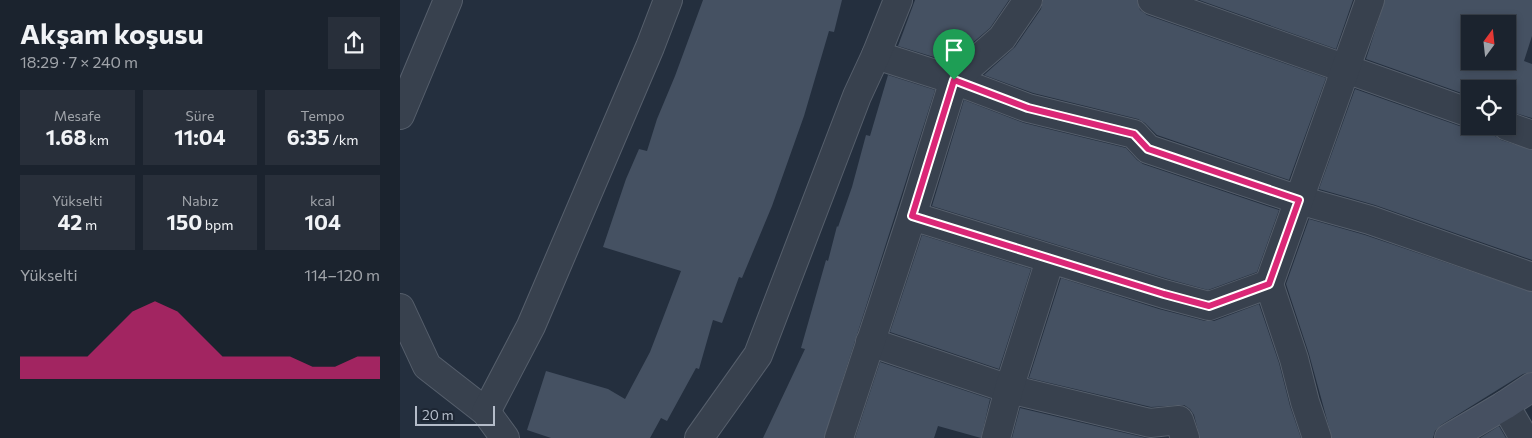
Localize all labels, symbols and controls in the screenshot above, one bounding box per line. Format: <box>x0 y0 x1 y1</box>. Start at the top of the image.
north arrow <box>1461 15 1516 70</box>
map controls <box>1461 15 1516 135</box>
text: Akşam koşusu <box>20 16 204 50</box>
button: share <box>328 17 380 69</box>
pin <box>933 29 975 80</box>
icon: arrive <box>940 36 968 64</box>
text: 18:29 · 7 × 240 m <box>20 52 138 71</box>
button: locate <box>1461 80 1516 135</box>
text: Mesafe <box>54 107 101 124</box>
text: Süre <box>186 107 214 124</box>
text: Tempo <box>301 107 345 124</box>
text: 1.68 <box>46 124 86 149</box>
text: 11:04 <box>174 124 226 149</box>
text: 6:35 <box>287 124 330 149</box>
text: km <box>86 131 109 148</box>
text: /km <box>330 131 359 148</box>
text: Yükselti <box>52 192 102 209</box>
text: Nabız <box>182 192 218 209</box>
text: kcal <box>310 192 335 209</box>
text: 42 <box>58 209 82 234</box>
text: 150 <box>166 209 202 234</box>
text: 104 <box>304 209 341 234</box>
text: m <box>82 216 97 233</box>
text: bpm <box>202 216 234 233</box>
text: Yükselti <box>20 265 78 284</box>
text: 114–120 m <box>304 265 380 284</box>
scale bar <box>415 403 495 426</box>
text: 20 m <box>422 406 454 423</box>

